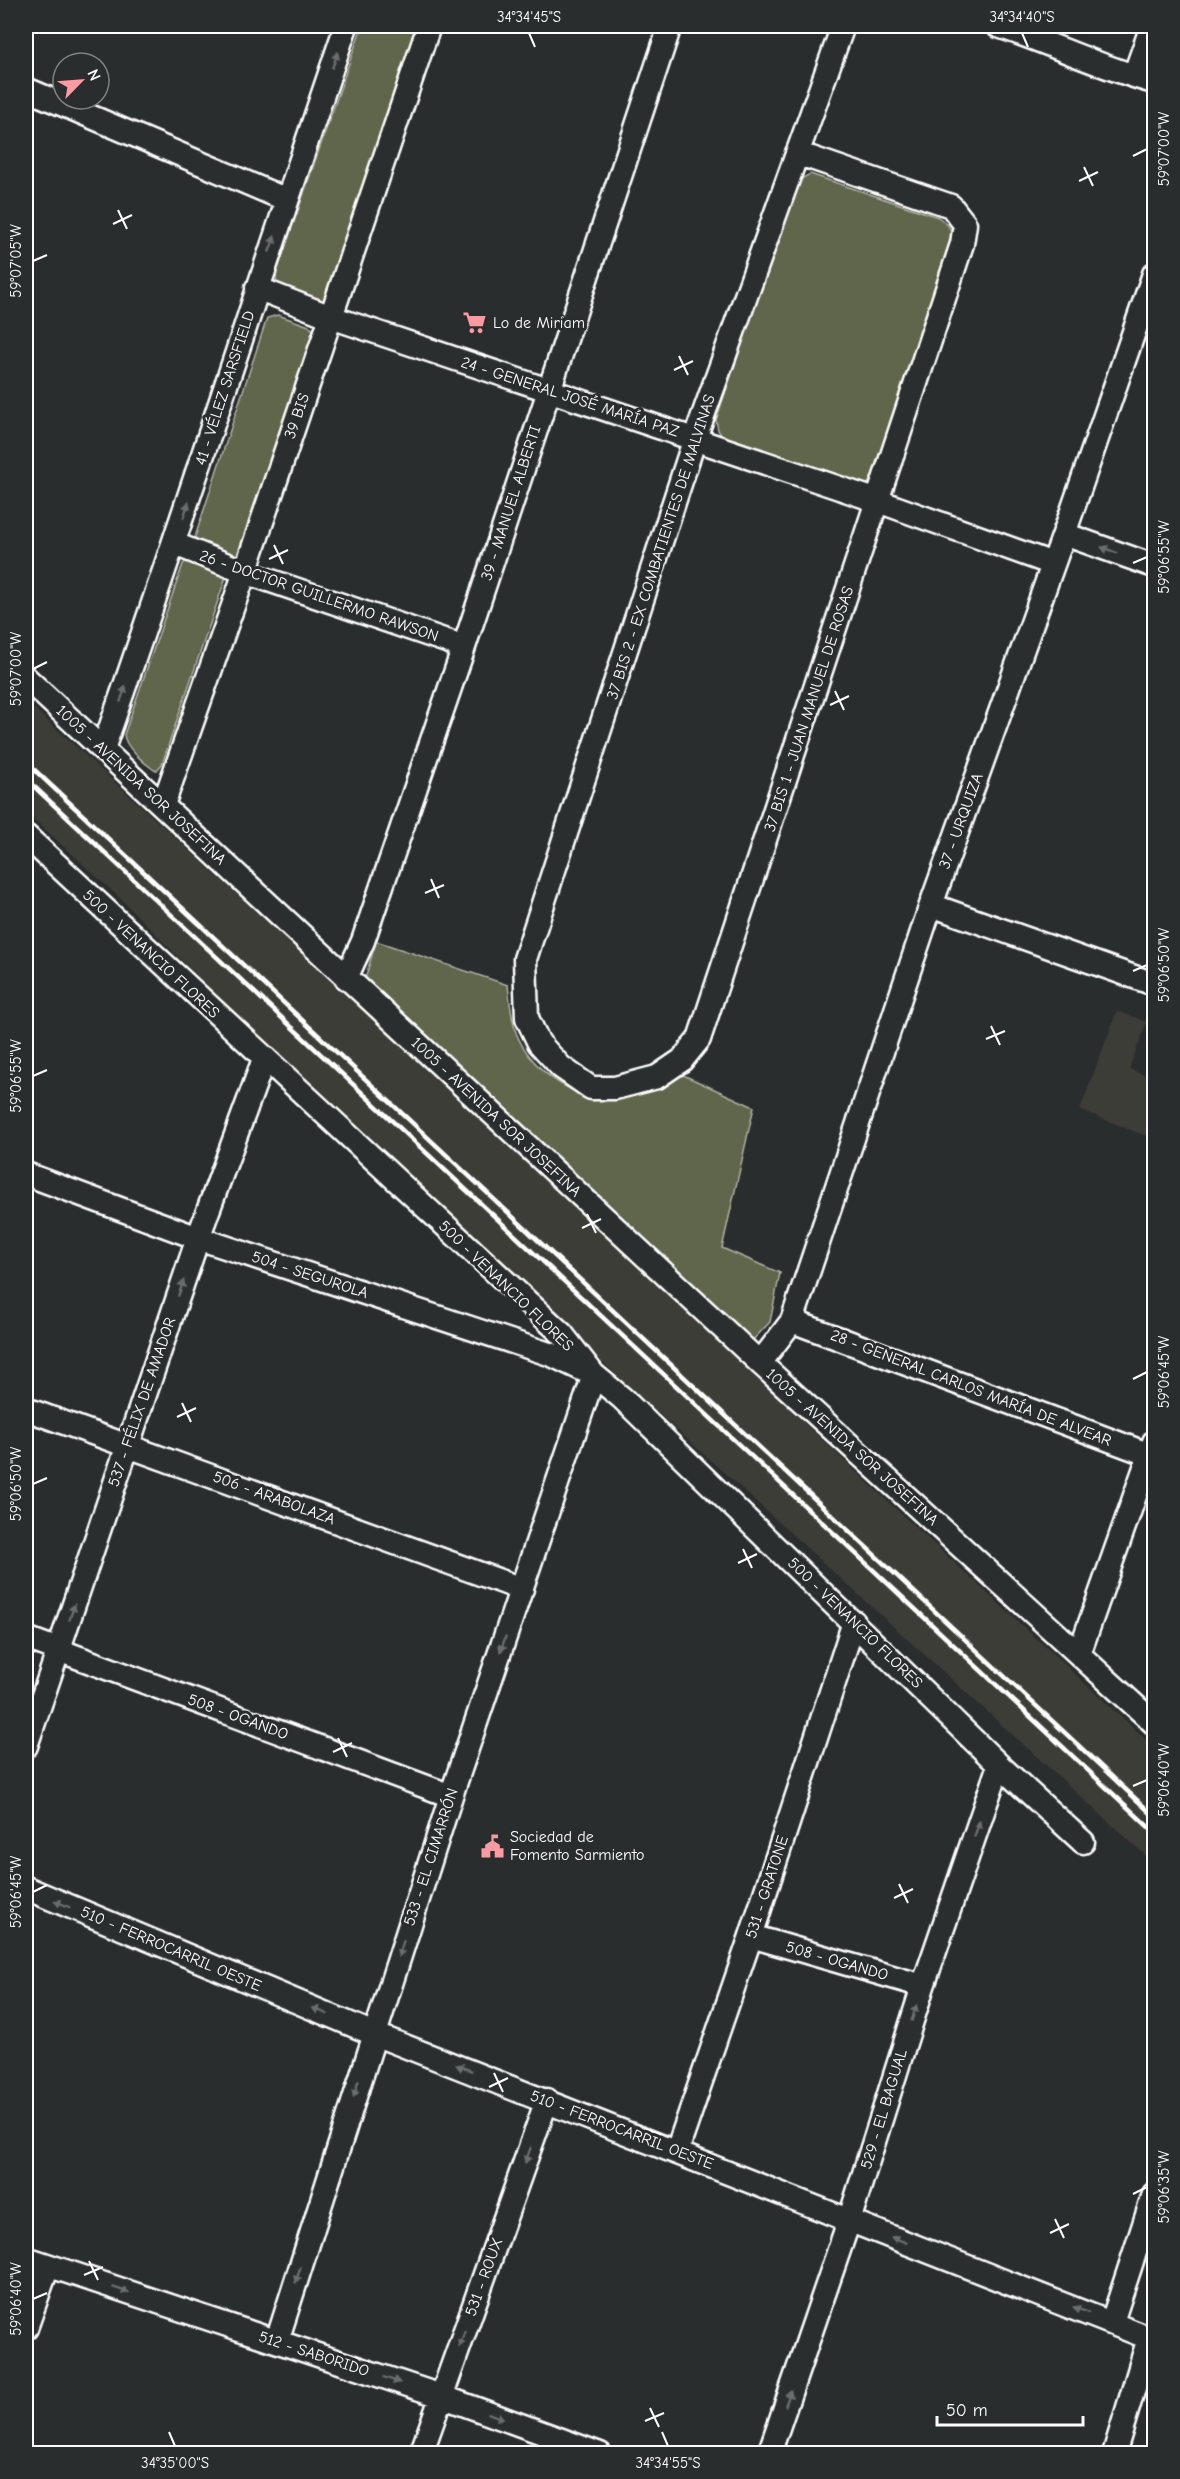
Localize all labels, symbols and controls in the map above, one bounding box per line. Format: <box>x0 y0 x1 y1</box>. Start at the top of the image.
text: 34°34'45"S <box>497 8 561 26</box>
text: 34°34'40"S <box>989 8 1055 26</box>
north arrow <box>51 51 111 111</box>
one-way arrow <box>330 51 340 69</box>
text: N <box>83 67 104 84</box>
text: 59°07'00"W <box>1155 112 1173 186</box>
text: 59°07'05"W <box>7 224 25 298</box>
one-way arrow <box>267 235 277 253</box>
street label: 41 - VÉLEZ SARSFIELD <box>191 308 259 468</box>
supermarket icon: Lo de Miriam <box>462 310 488 336</box>
place label: Lo de Miriam <box>493 314 585 332</box>
street label: 24 - GENERAL JOSÉ MARÍA PAZ <box>459 352 682 441</box>
street label: 39 BIS <box>281 391 313 441</box>
street label: 37 BIS 2 - EX COMBATIENTES DE MALVINAS <box>603 392 719 702</box>
street label: 39 - MANUEL ALBERTI <box>477 423 545 583</box>
one-way arrow <box>182 501 191 519</box>
text: 59°06'55"W <box>1155 520 1173 594</box>
one-way arrow <box>1100 544 1118 554</box>
street label: 26 - DOCTOR GUILLERMO RAWSON <box>197 547 441 645</box>
street label: 37 BIS 1 - JUAN MANUEL DE ROSAS <box>761 584 857 834</box>
text: 59°07'00"W <box>7 632 25 706</box>
one-way arrow <box>118 685 128 703</box>
street label: 1005 - AVENIDA SOR JOSEFINA <box>52 702 230 868</box>
street label: 37 - URQUIZA <box>935 771 987 871</box>
street label: 500 - VENANCIO FLORES <box>79 886 223 1022</box>
text: 59°06'50"W <box>1155 928 1173 1002</box>
street label: 1005 - AVENIDA SOR JOSEFINA <box>407 1034 585 1200</box>
text: 59°06'55"W <box>7 1039 25 1113</box>
street label: 500 - VENANCIO FLORES <box>435 1217 577 1355</box>
street label: 504 - SEGUROLA <box>250 1248 370 1302</box>
one-way arrow <box>177 1279 187 1297</box>
street label: 537 - FÉLIX DE AMADOR <box>104 1314 180 1489</box>
street label: 28 - GENERAL CARLOS MARÍA DE ALVEAR <box>828 1325 1115 1450</box>
text: 59°06'45"W <box>1155 1336 1173 1408</box>
street label: 1005 - AVENIDA SOR JOSEFINA <box>762 1365 942 1529</box>
text: 59°06'50"W <box>7 1447 25 1521</box>
street label: 506 - ARABOLAZA <box>211 1468 337 1528</box>
street label: 500 - VENANCIO FLORES <box>784 1554 926 1692</box>
one-way arrow <box>68 1603 77 1621</box>
one-way arrow <box>497 1635 507 1653</box>
street label: 508 - OGANDO <box>185 1690 291 1744</box>
text: 59°06'40"W <box>1155 1743 1173 1817</box>
street label: 533 - EL CIMARRÓN <box>399 1786 462 1928</box>
one-way arrow <box>973 1820 983 1838</box>
place label: Sociedad de Fomento Sarmiento <box>510 1828 645 1864</box>
public building icon: Sociedad de Fomento Sarmiento <box>479 1833 505 1859</box>
street label: 531 - GRATONE <box>742 1833 792 1941</box>
text: 59°06'45"W <box>7 1856 25 1928</box>
one-way arrow <box>53 1899 71 1909</box>
street label: 510 - FERROCARRIL OESTE <box>78 1903 264 1995</box>
street label: 508 - OGANDO <box>784 1938 890 1984</box>
one-way arrow <box>396 1940 406 1958</box>
one-way arrow <box>910 2004 919 2022</box>
one-way arrow <box>311 2006 329 2015</box>
street label: 529 - EL BAGUAL <box>857 2047 911 2171</box>
one-way arrow <box>455 2063 473 2072</box>
one-way arrow <box>351 2080 360 2098</box>
street label: 510 - FERROCARRIL OESTE <box>528 2087 716 2173</box>
one-way arrow <box>522 2147 532 2165</box>
text: 59°06'35"W <box>1155 2151 1173 2223</box>
street label: 531 - ROUX <box>462 2235 507 2319</box>
one-way arrow <box>890 2235 908 2244</box>
text: 59°06'40"W <box>7 2262 25 2336</box>
one-way arrow <box>293 2266 302 2284</box>
one-way arrow <box>112 2286 130 2296</box>
one-way arrow <box>1072 2305 1090 2314</box>
street label: 512 - SABORIDO <box>257 2328 371 2380</box>
one-way arrow <box>456 2330 466 2348</box>
one-way arrow <box>383 2375 401 2385</box>
one-way arrow <box>784 2389 794 2407</box>
scale bar <box>937 2389 1082 2427</box>
text: 50 m <box>946 2400 988 2421</box>
one-way arrow <box>488 2411 506 2421</box>
text: 34°35'00"S <box>141 2454 209 2472</box>
text: 34°34'55"S <box>635 2454 701 2472</box>

